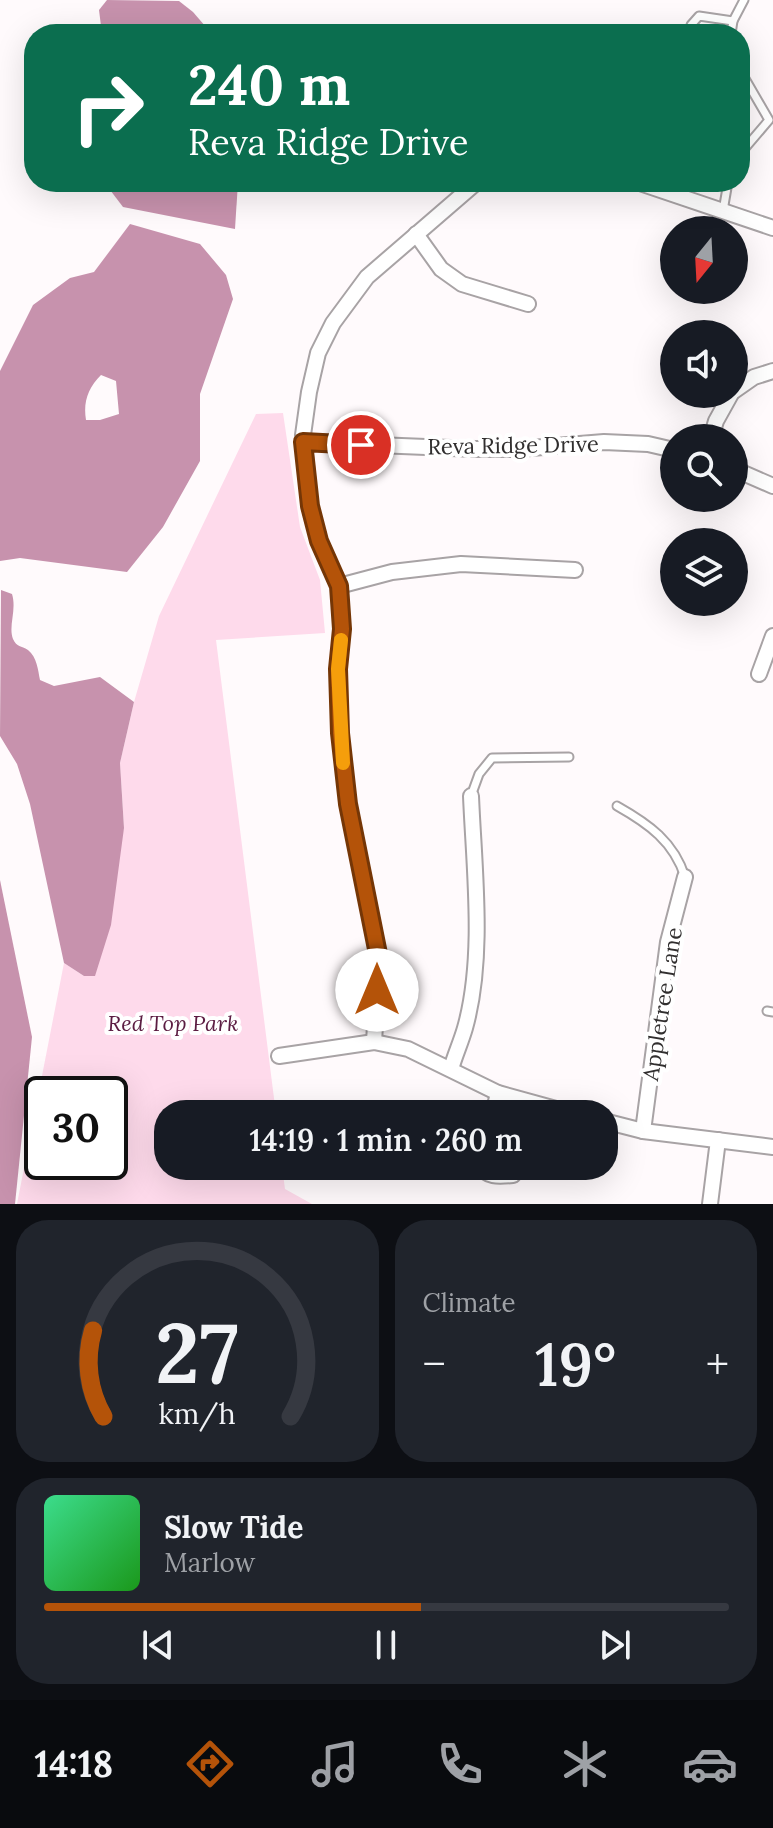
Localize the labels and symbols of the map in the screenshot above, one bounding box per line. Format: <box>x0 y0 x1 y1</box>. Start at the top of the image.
north arrow <box>660 216 748 304</box>
pin <box>327 411 395 479</box>
street label: Reva Ridge Drive <box>427 430 599 460</box>
street label: Appletree Lane <box>636 925 688 1084</box>
position arrow <box>335 948 419 1032</box>
park label: Red Top Park <box>108 1009 238 1037</box>
speed limit sign: 30 <box>24 1076 128 1180</box>

